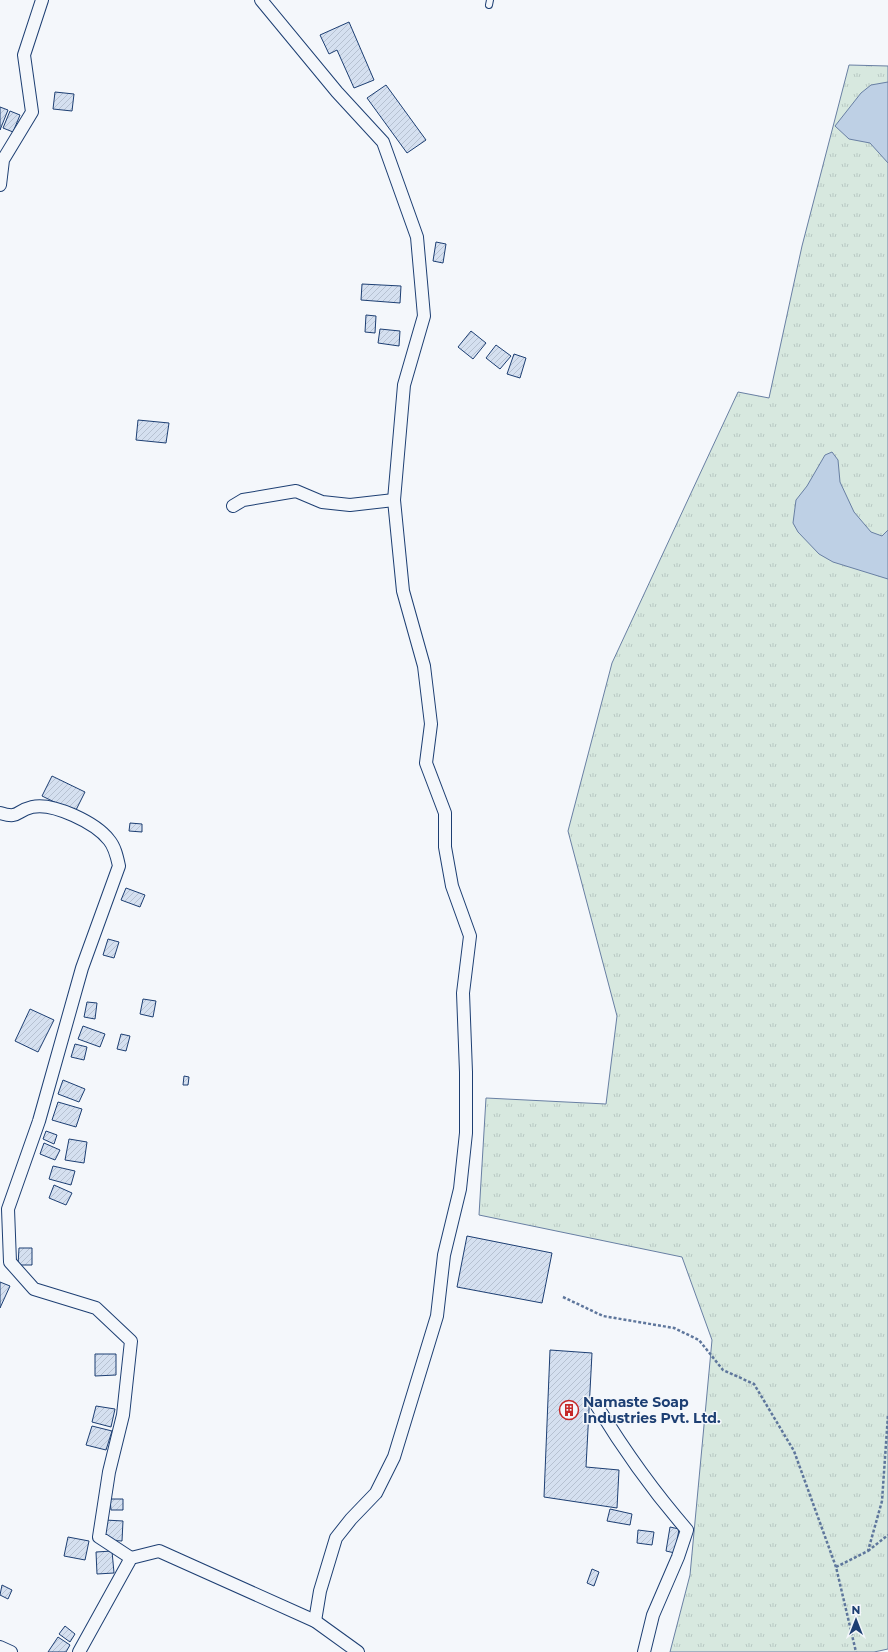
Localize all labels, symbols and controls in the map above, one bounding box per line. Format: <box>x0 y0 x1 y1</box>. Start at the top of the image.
place label: Namaste Soap Industries Pvt. Ltd. <box>583 1393 721 1427</box>
building icon: Namaste Soap Industries Pvt. Ltd. <box>558 1399 580 1421</box>
north arrow <box>836 1600 876 1640</box>
text: N <box>852 1603 860 1617</box>

